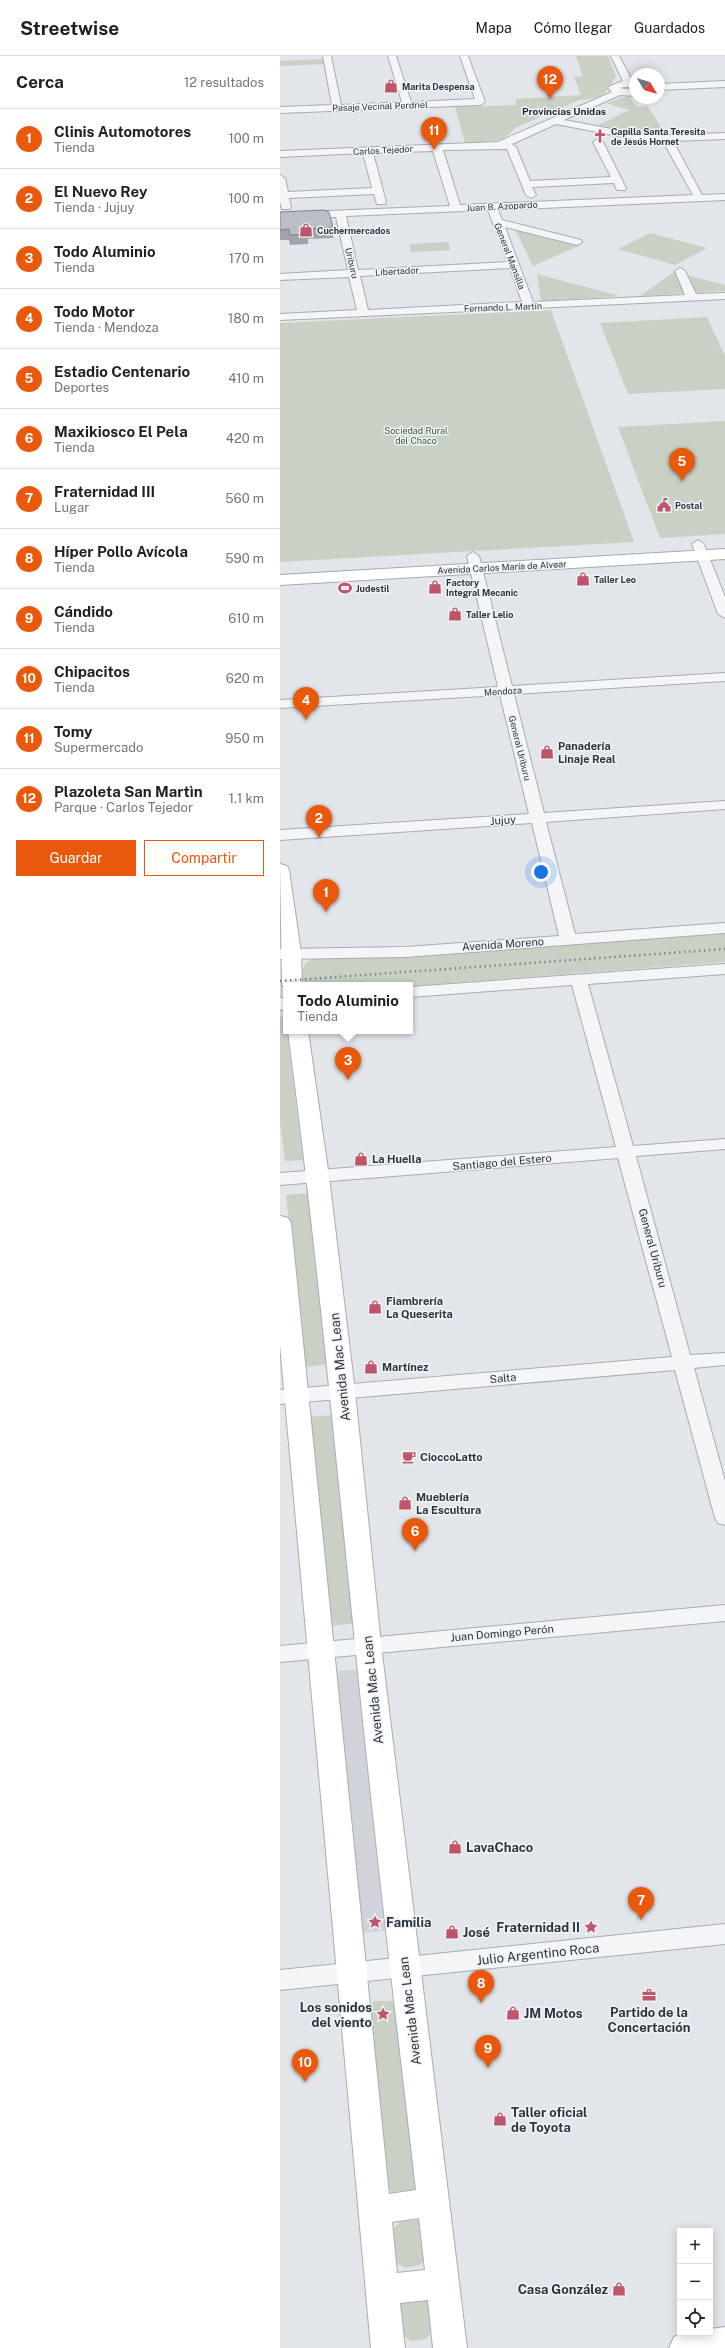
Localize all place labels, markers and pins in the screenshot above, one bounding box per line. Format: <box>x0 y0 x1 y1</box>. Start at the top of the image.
pin: 12 <box>537 66 563 99</box>
shop icon: Marita Despensa <box>383 78 399 94</box>
place label: Marita Despensa <box>402 81 475 92</box>
pin: 11 <box>421 117 447 150</box>
place label: Capilla Santa Teresita de Jesús Hornet <box>611 126 705 147</box>
church icon: Capilla Santa Teresita de Jesús Hornet <box>592 128 608 144</box>
shop icon: Cuchermercados <box>298 222 314 238</box>
place label: Cuchermercados <box>317 225 391 236</box>
pin: 5 <box>669 448 695 481</box>
public building icon: Postal <box>656 497 672 513</box>
place label: Postal <box>675 500 702 511</box>
shop icon: Taller Leo <box>575 571 591 587</box>
place label: Taller Leo <box>594 574 636 585</box>
place label: Factory Integral Mecanic <box>446 577 518 598</box>
shop icon: Factory Integral Mecanic <box>427 579 443 595</box>
sports icon: Judestil <box>337 580 353 596</box>
place label: Judestil <box>356 583 390 594</box>
shop icon: Taller Lelio <box>447 606 463 622</box>
place label: Taller Lelio <box>466 609 513 620</box>
pin: 4 <box>293 687 319 720</box>
place label: Panadería Linaje Real <box>558 740 616 765</box>
shop icon: Panadería Linaje Real <box>539 744 555 760</box>
pin: 2 <box>306 805 332 838</box>
pin: 1 <box>313 879 339 912</box>
pin: 3 <box>335 1047 361 1080</box>
shop icon: La Huella <box>353 1151 369 1167</box>
place label: La Huella <box>372 1153 422 1165</box>
place label: Fiambrería La Queserita <box>386 1295 453 1320</box>
shop icon: Fiambrería La Queserita <box>367 1299 383 1315</box>
shop icon: Martínez <box>363 1359 379 1375</box>
place label: Martínez <box>382 1361 429 1373</box>
cafe icon: CioccoLatto <box>401 1449 417 1465</box>
place label: CioccoLatto <box>420 1451 483 1463</box>
place label: Mueblería La Escultura <box>416 1491 481 1516</box>
shop icon: Mueblería La Escultura <box>397 1495 413 1511</box>
pin: 6 <box>402 1518 428 1551</box>
shop icon: LavaChaco <box>447 1839 463 1855</box>
place label: LavaChaco <box>466 1840 533 1855</box>
pin: 7 <box>628 1887 654 1920</box>
place icon: Familia <box>367 1914 383 1930</box>
place label: Familia <box>386 1915 431 1930</box>
place icon: Fraternidad II <box>583 1919 599 1935</box>
place label: Fraternidad II <box>496 1920 580 1935</box>
shop icon: José <box>444 1924 460 1940</box>
place label: José <box>463 1925 490 1940</box>
pin: 8 <box>468 1970 494 2003</box>
office icon: Partido de la Concertación <box>641 1987 657 2003</box>
place label: Los sonidos del viento <box>300 2000 372 2030</box>
shop icon: JM Motos <box>505 2005 521 2021</box>
place label: Partido de la Concertación <box>608 2005 690 2035</box>
place icon: Los sonidos del viento <box>375 2006 391 2022</box>
place label: JM Motos <box>524 2006 583 2021</box>
pin: 9 <box>475 2035 501 2068</box>
pin: 10 <box>292 2049 318 2082</box>
place label: Taller oficial de Toyota <box>511 2105 587 2135</box>
shop icon: Taller oficial de Toyota <box>492 2111 508 2127</box>
shop icon: Casa González <box>611 2281 627 2297</box>
place label: Casa González <box>518 2282 609 2297</box>

